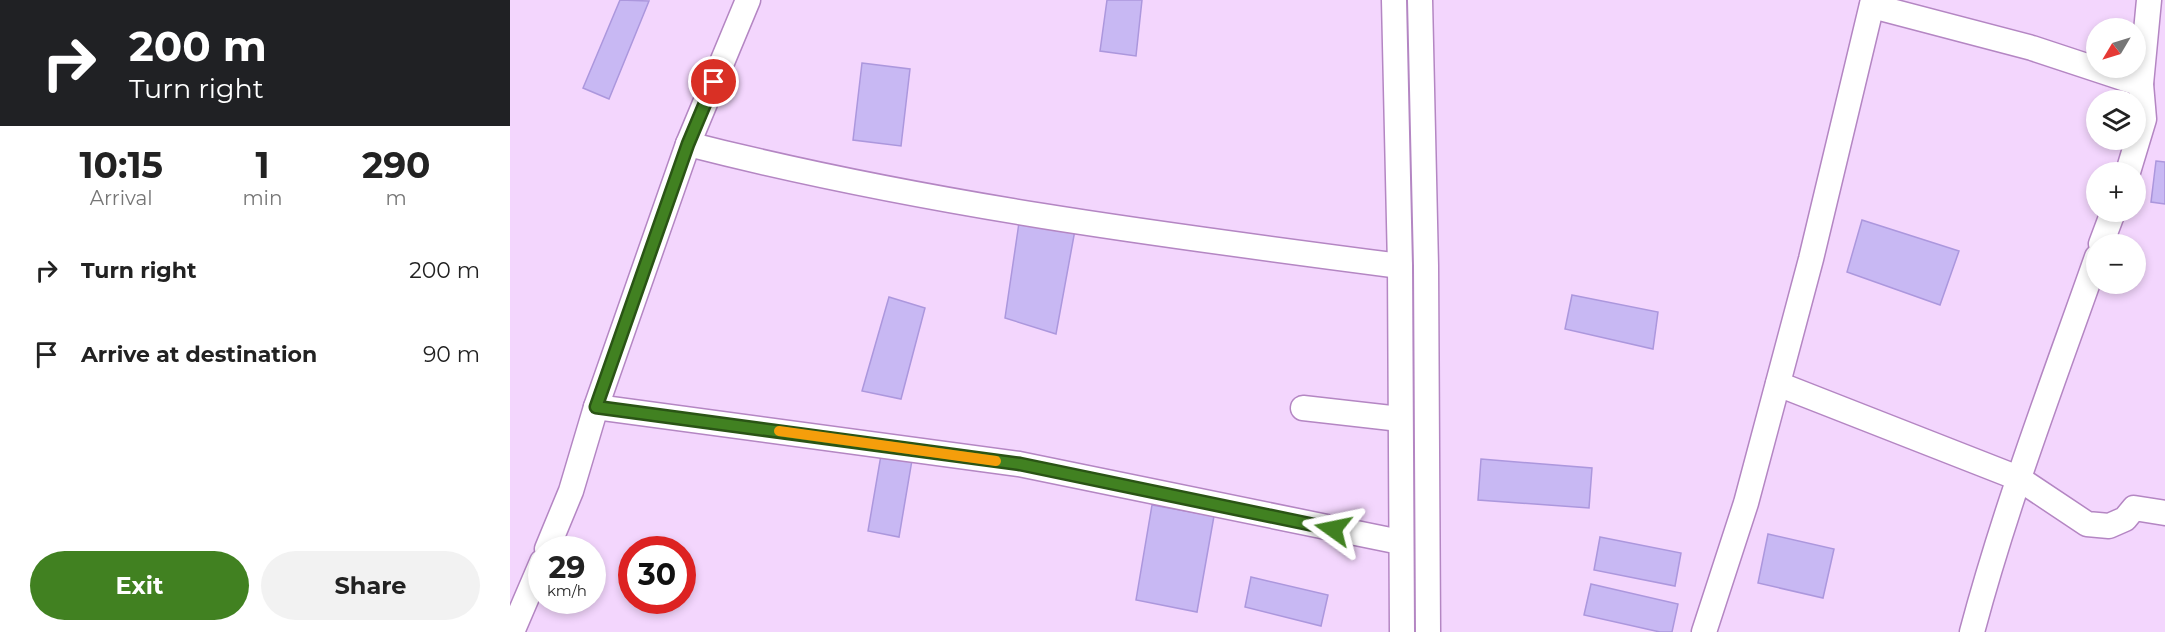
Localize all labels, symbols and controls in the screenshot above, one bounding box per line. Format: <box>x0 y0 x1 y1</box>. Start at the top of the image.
north arrow <box>2086 18 2146 78</box>
map controls <box>2086 18 2146 294</box>
text: 200 m <box>129 20 267 72</box>
icon: right <box>30 24 108 102</box>
pin <box>688 56 739 107</box>
icon: arrive <box>697 65 730 98</box>
text: Turn right <box>129 72 264 105</box>
button: layers <box>2086 90 2146 150</box>
text: 10:15 <box>79 143 163 187</box>
text: 1 <box>255 143 270 187</box>
text: 290 <box>362 143 431 187</box>
button: + <box>2086 162 2146 222</box>
text: Arrival <box>90 186 153 210</box>
text: min <box>242 186 283 210</box>
text: m <box>386 186 407 210</box>
button: − <box>2086 234 2146 294</box>
icon: right <box>30 254 63 287</box>
text: Turn right <box>81 257 196 284</box>
text: 200 m <box>409 257 480 284</box>
icon: arrive <box>30 338 63 371</box>
text: Arrive at destination <box>81 341 317 368</box>
text: 90 m <box>423 341 480 368</box>
position arrow <box>1301 497 1365 561</box>
speed limit sign: 30 <box>618 536 696 614</box>
text: 29 <box>549 549 585 586</box>
button: Exit <box>30 551 249 620</box>
button: Share <box>261 551 480 620</box>
text: km/h <box>547 581 587 600</box>

